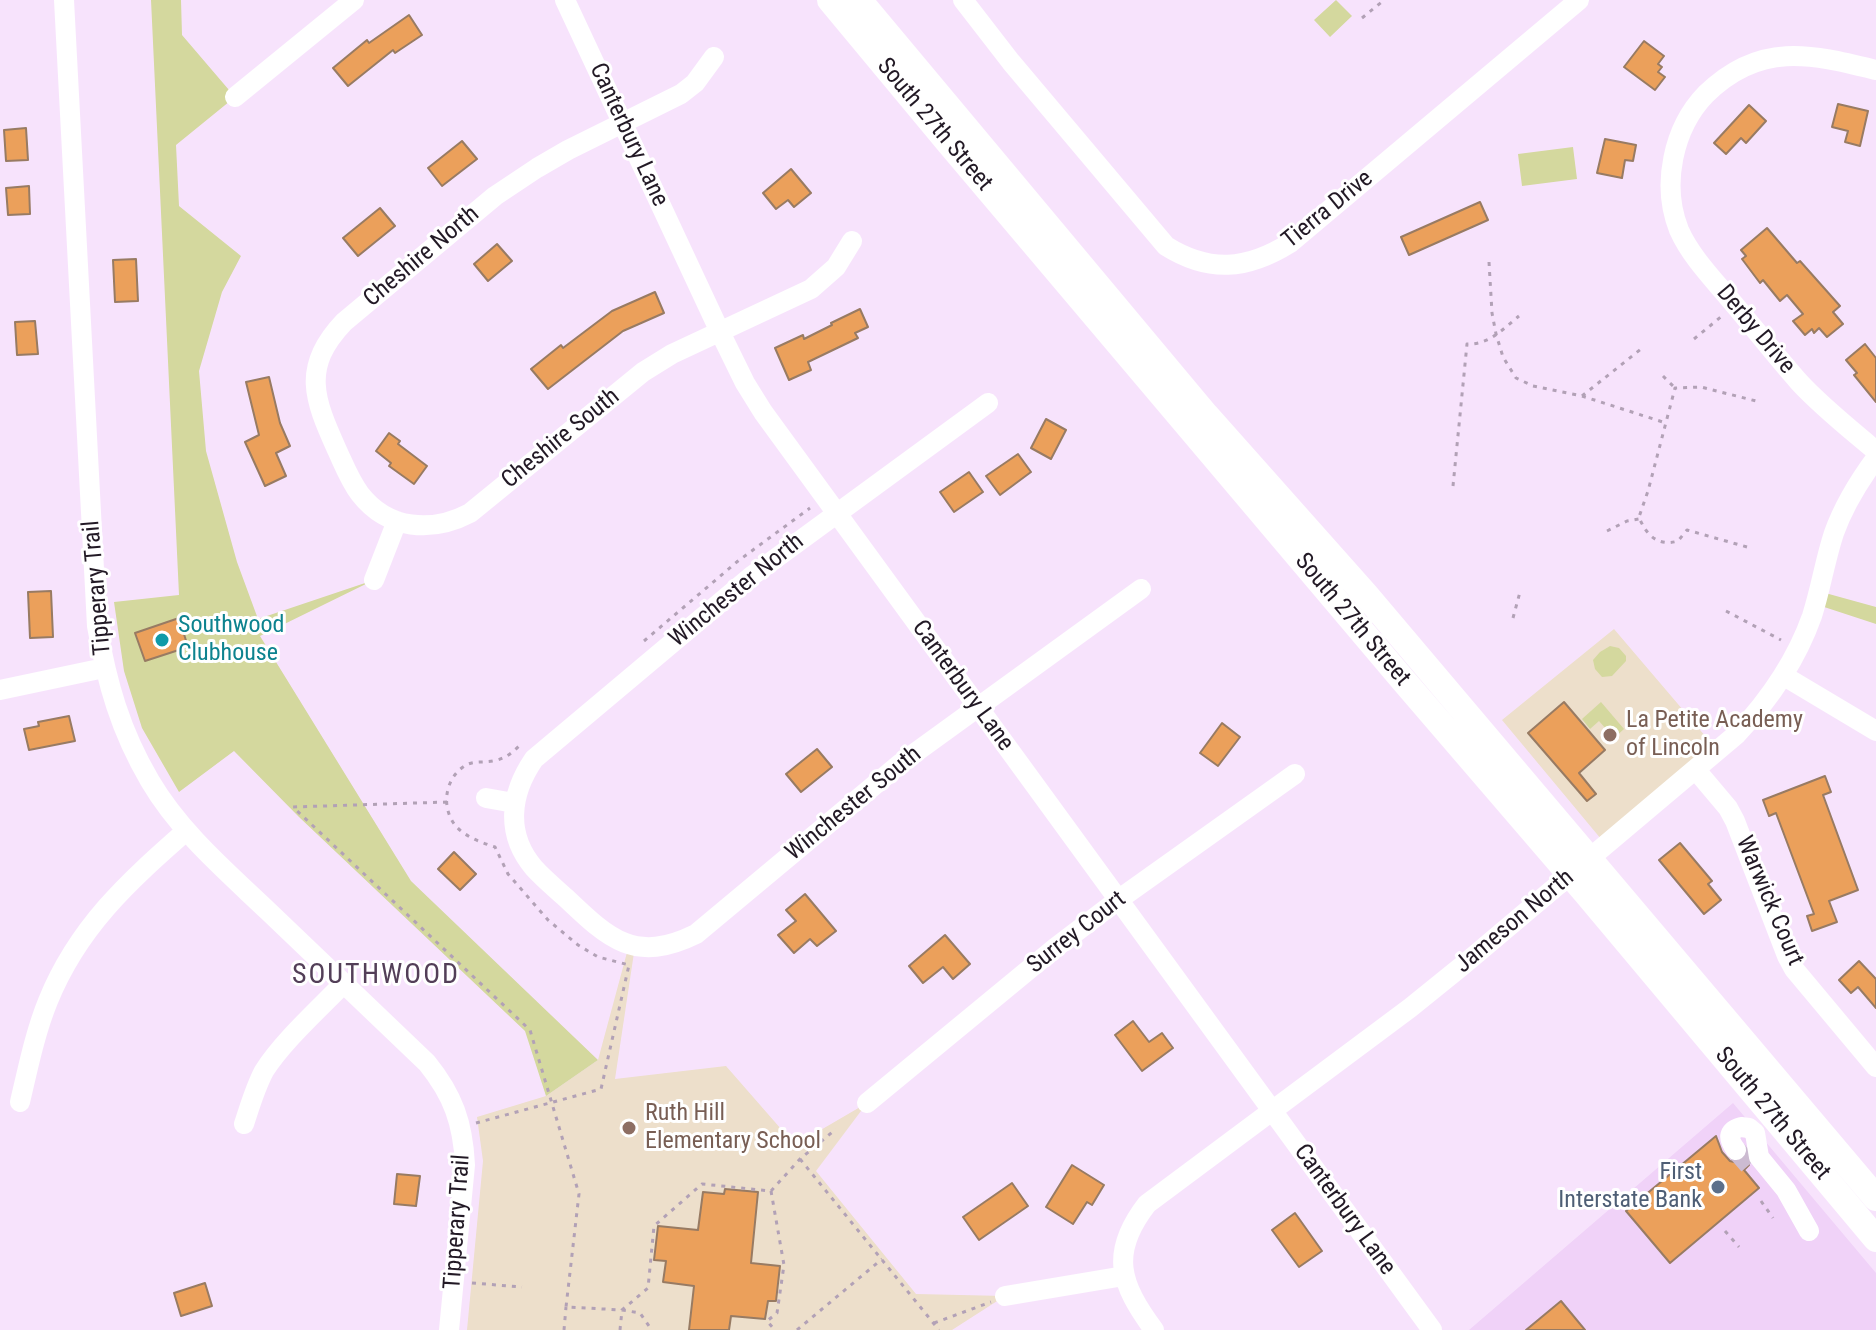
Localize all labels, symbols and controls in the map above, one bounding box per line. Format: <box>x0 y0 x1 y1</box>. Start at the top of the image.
street label: South 27th Street <box>870 53 998 197</box>
street label: Canterbury Lane <box>582 59 674 211</box>
street label: Tierra Drive <box>1277 165 1379 255</box>
street label: Cheshire North <box>358 200 486 314</box>
street label: Derby Drive <box>1709 280 1801 380</box>
street label: Cheshire South <box>496 383 626 495</box>
street label: Tipperary Trail <box>78 519 118 657</box>
street label: Winchester North <box>664 528 810 654</box>
street label: South 27th Street <box>1288 548 1416 692</box>
place label: Southwood Clubhouse <box>178 612 284 668</box>
street label: Canterbury Lane <box>905 615 1019 757</box>
marker: Southwood Clubhouse <box>153 631 171 649</box>
place label: La Petite Academy of Lincoln <box>1626 707 1803 763</box>
marker: La Petite Academy of Lincoln <box>1601 726 1619 744</box>
street label: Winchester South <box>780 740 928 868</box>
street label: Warwick Court <box>1729 832 1809 970</box>
street label: Jameson North <box>1450 864 1580 980</box>
street label: Surrey Court <box>1022 886 1132 980</box>
district label: SOUTHWOOD <box>292 959 460 993</box>
street label: South 27th Street <box>1708 1042 1836 1186</box>
place label: Ruth Hill Elementary School <box>645 1100 821 1156</box>
marker: Ruth Hill Elementary School <box>620 1119 638 1137</box>
street label: Canterbury Lane <box>1287 1139 1401 1281</box>
street label: Tipperary Trail <box>439 1154 477 1290</box>
place label: First Interstate Bank <box>1558 1159 1702 1215</box>
marker: First Interstate Bank <box>1709 1178 1727 1196</box>

